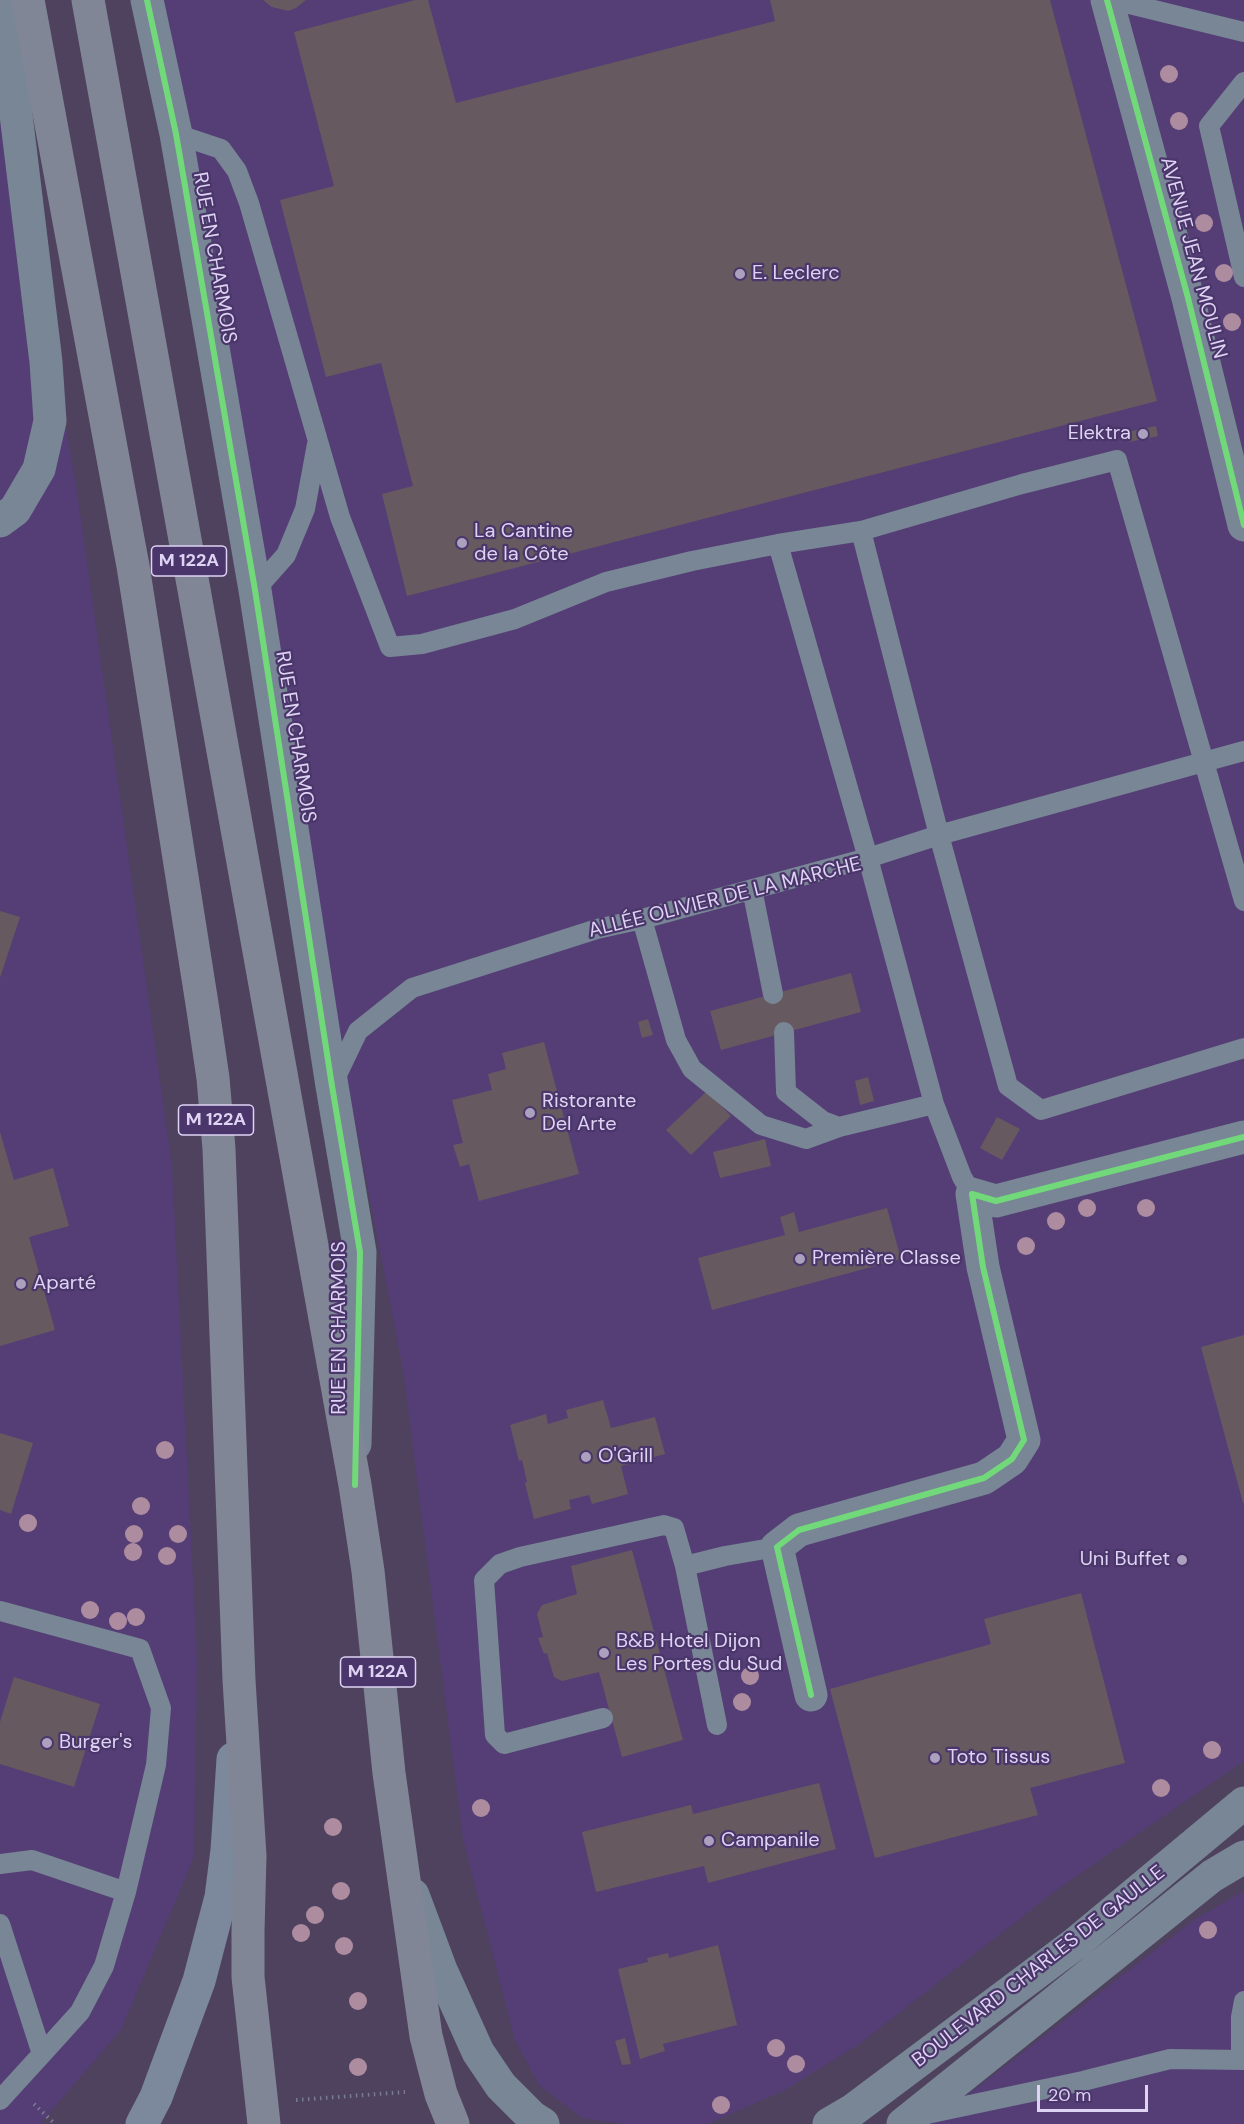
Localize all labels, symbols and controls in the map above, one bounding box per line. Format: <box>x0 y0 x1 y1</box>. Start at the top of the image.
street label: AVENUE JEAN MOULIN <box>1155 155 1231 361</box>
street label: RUE EN CHARMOIS <box>187 170 241 346</box>
place label: E. Leclerc <box>752 262 840 286</box>
marker: E. Leclerc <box>733 267 747 281</box>
place label: Elektra <box>1068 422 1131 446</box>
marker: Elektra <box>1136 427 1150 441</box>
place label: La Cantine de la Côte <box>474 520 573 567</box>
marker: La Cantine de la Côte <box>455 536 469 550</box>
road number: M 122A <box>152 546 226 576</box>
street label: RUE EN CHARMOIS <box>270 649 320 825</box>
street label: ALLÉE OLIVIER DE LA MARCHE <box>586 852 864 944</box>
place label: Ristorante Del Arte <box>542 1090 636 1137</box>
road number: M 122A <box>178 1105 254 1135</box>
marker: Ristorante Del Arte <box>523 1106 537 1120</box>
street label: RUE EN CHARMOIS <box>328 1241 352 1415</box>
place label: Première Classe <box>812 1247 961 1271</box>
marker: Première Classe <box>793 1252 807 1266</box>
place label: Aparté <box>33 1272 96 1296</box>
marker: Aparté <box>14 1277 28 1291</box>
place label: O'Grill <box>598 1445 653 1469</box>
marker: O'Grill <box>579 1450 593 1464</box>
place label: Uni Buffet <box>1080 1548 1170 1572</box>
marker: Uni Buffet <box>1175 1553 1189 1567</box>
place label: B&B Hotel Dijon Les Portes du Sud <box>616 1630 782 1677</box>
marker: B&B Hotel Dijon Les Portes du Sud <box>597 1646 611 1660</box>
road number: M 122A <box>340 1657 416 1687</box>
place label: Burger's <box>59 1731 132 1755</box>
marker: Burger's <box>40 1736 54 1750</box>
place label: Toto Tissus <box>947 1746 1050 1770</box>
marker: Toto Tissus <box>928 1751 942 1765</box>
place label: Campanile <box>721 1829 820 1853</box>
marker: Campanile <box>702 1834 716 1848</box>
street label: BOULEVARD CHARLES DE GAULLE <box>908 1861 1170 2073</box>
scale bar <box>1040 2073 1151 2111</box>
text: 20 m <box>1048 2083 1091 2107</box>

